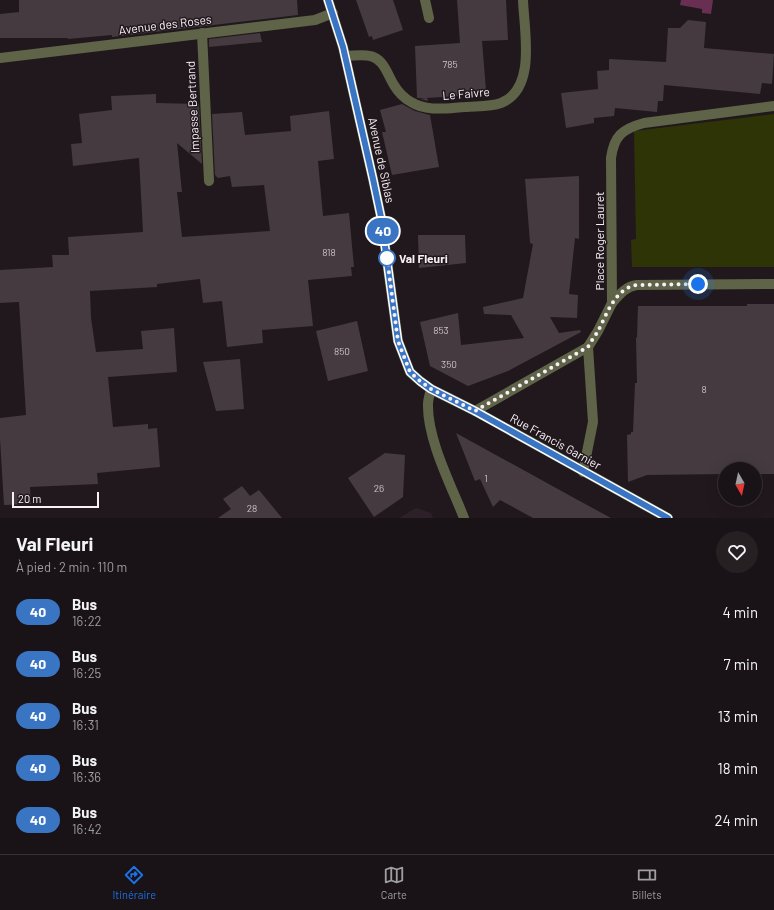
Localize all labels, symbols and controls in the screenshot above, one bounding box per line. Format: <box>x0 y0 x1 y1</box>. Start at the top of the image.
street label: Avenue des Roses <box>118 11 212 37</box>
house number: 785 <box>442 58 458 70</box>
street label: Impasse Bertrand <box>183 61 201 153</box>
street label: Le Faivre <box>442 84 490 102</box>
street label: Avenue de Siblas <box>366 116 398 204</box>
street label: Place Roger Lauret <box>592 192 606 290</box>
line badge: 40 <box>365 218 401 244</box>
text: 40 <box>375 222 391 239</box>
house number: 818 <box>322 246 336 258</box>
marker: Val Fleuri <box>378 249 396 267</box>
place label: Val Fleuri <box>399 251 448 265</box>
your location <box>688 274 708 294</box>
house number: 853 <box>433 324 449 336</box>
house number: 850 <box>334 345 350 357</box>
house number: 350 <box>441 358 457 370</box>
house number: 8 <box>701 383 707 395</box>
street label: Rue Francis Garnier <box>508 410 604 472</box>
north arrow <box>718 462 762 506</box>
map controls <box>718 462 762 506</box>
house number: 1 <box>484 472 488 484</box>
house number: 26 <box>374 482 384 494</box>
scale bar <box>12 490 99 509</box>
text: 20 m <box>18 492 41 505</box>
house number: 28 <box>247 502 257 514</box>
button: heart <box>716 531 758 573</box>
text: Val Fleuri <box>16 532 93 555</box>
text: À pied · 2 min · 110 m <box>16 559 127 575</box>
text: Bus <box>72 595 97 613</box>
text: 40 <box>30 603 46 620</box>
text: 4 min <box>722 603 758 621</box>
text: 16:22 <box>72 613 102 629</box>
text: Bus <box>72 647 97 665</box>
text: 40 <box>30 655 46 672</box>
text: 7 min <box>724 655 758 673</box>
text: 16:25 <box>72 665 101 681</box>
text: Bus <box>72 699 97 717</box>
text: 40 <box>30 707 46 724</box>
text: 13 min <box>718 707 758 725</box>
text: 16:31 <box>72 717 99 733</box>
text: Bus <box>72 751 97 769</box>
text: 40 <box>30 759 46 776</box>
text: 18 min <box>718 759 758 777</box>
text: 16:36 <box>72 769 101 785</box>
text: Bus <box>72 803 97 821</box>
text: 40 <box>30 811 46 828</box>
text: 24 min <box>714 811 758 829</box>
text: 16:42 <box>72 821 102 837</box>
tab: Itinéraire <box>112 864 156 901</box>
tab: Carte <box>381 864 407 901</box>
tab: Billets <box>632 864 662 901</box>

